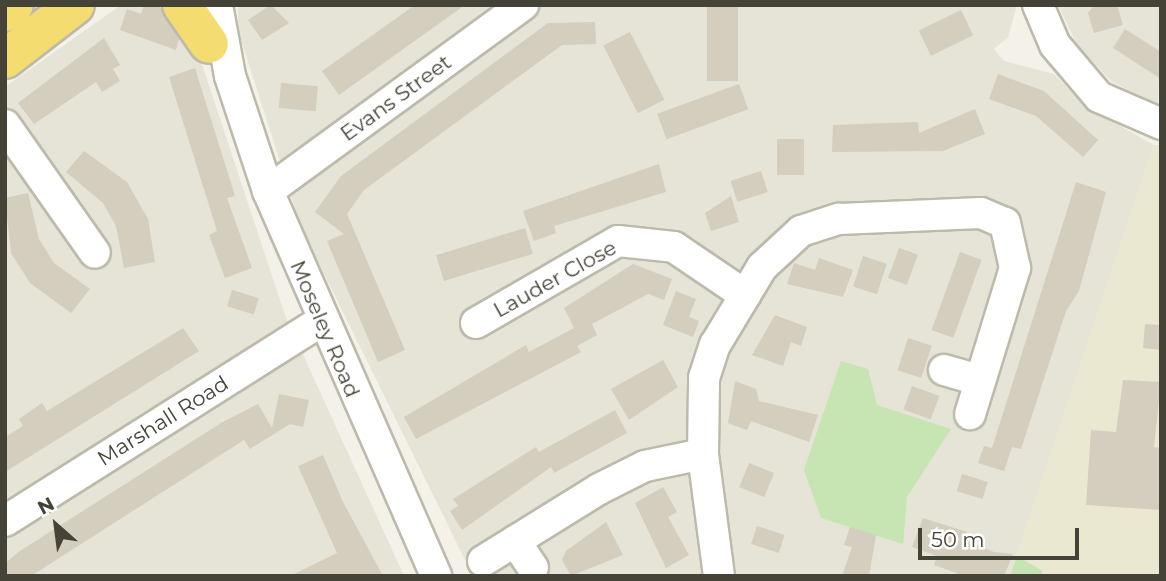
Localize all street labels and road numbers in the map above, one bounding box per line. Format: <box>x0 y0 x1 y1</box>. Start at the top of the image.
street label: Evans Street <box>336 49 456 147</box>
street label: Lauder Close <box>489 235 621 323</box>
street label: Moseley Road <box>285 257 365 401</box>
street label: Marshall Road <box>93 371 233 471</box>

